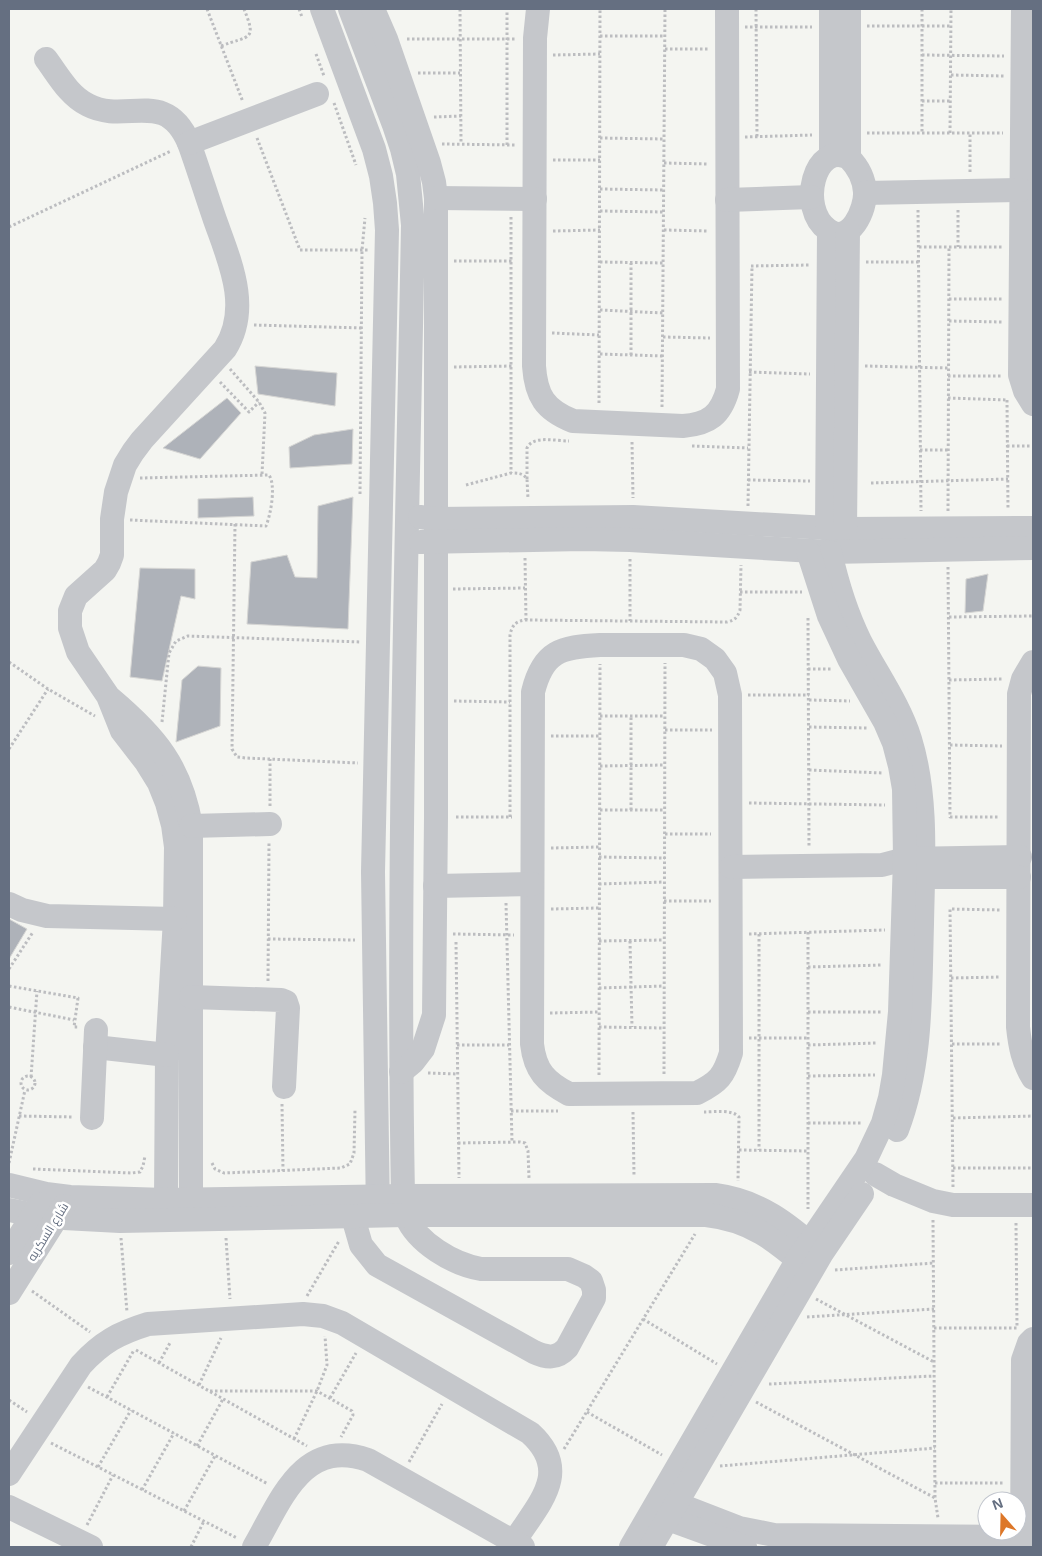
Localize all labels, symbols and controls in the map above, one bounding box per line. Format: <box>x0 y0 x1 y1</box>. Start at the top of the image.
street label: شارع السكريه <box>25 1200 72 1264</box>
north arrow <box>977 1491 1027 1541</box>
text: N <box>990 1495 1005 1513</box>

